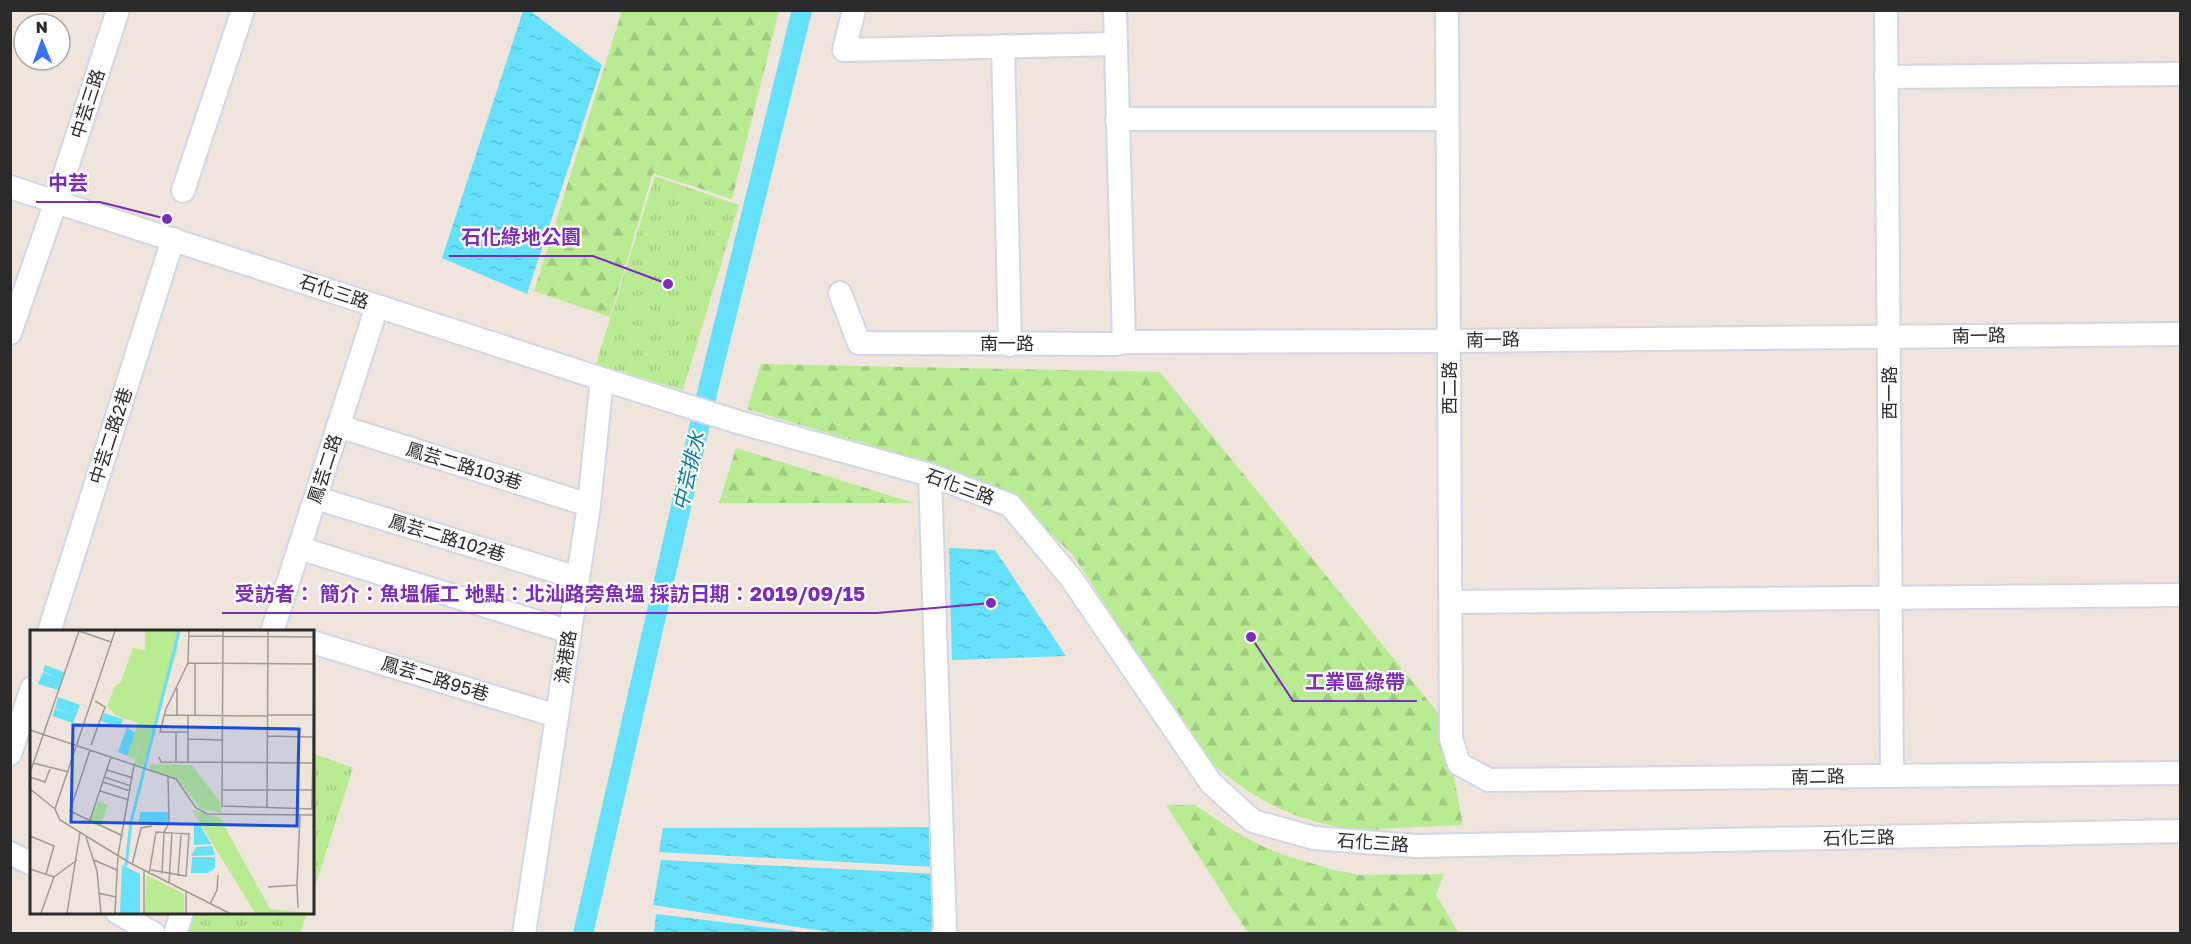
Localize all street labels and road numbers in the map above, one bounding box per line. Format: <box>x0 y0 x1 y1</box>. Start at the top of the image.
street label: 中芸三路 <box>65 66 109 141</box>
street label: 石化三路 <box>297 269 372 313</box>
street label: 南一路 <box>1952 324 2006 346</box>
street label: 南一路 <box>1466 328 1520 350</box>
street label: 南一路 <box>980 332 1034 354</box>
street label: 西二路 <box>1438 361 1460 415</box>
street label: 西一路 <box>1878 366 1900 420</box>
street label: 中芸二路2巷 <box>84 385 136 487</box>
street label: 鳳芸二路 <box>302 431 346 506</box>
street label: 鳳芸二路103巷 <box>403 437 525 493</box>
street label: 石化三路 <box>923 463 998 509</box>
street label: 鳳芸二路102巷 <box>387 509 508 565</box>
street label: 漁港路 <box>550 628 580 685</box>
street label: 鳳芸二路95巷 <box>379 651 492 705</box>
street label: 南二路 <box>1791 765 1845 787</box>
street label: 石化三路 <box>1823 825 1895 849</box>
street label: 石化三路 <box>1336 829 1410 855</box>

